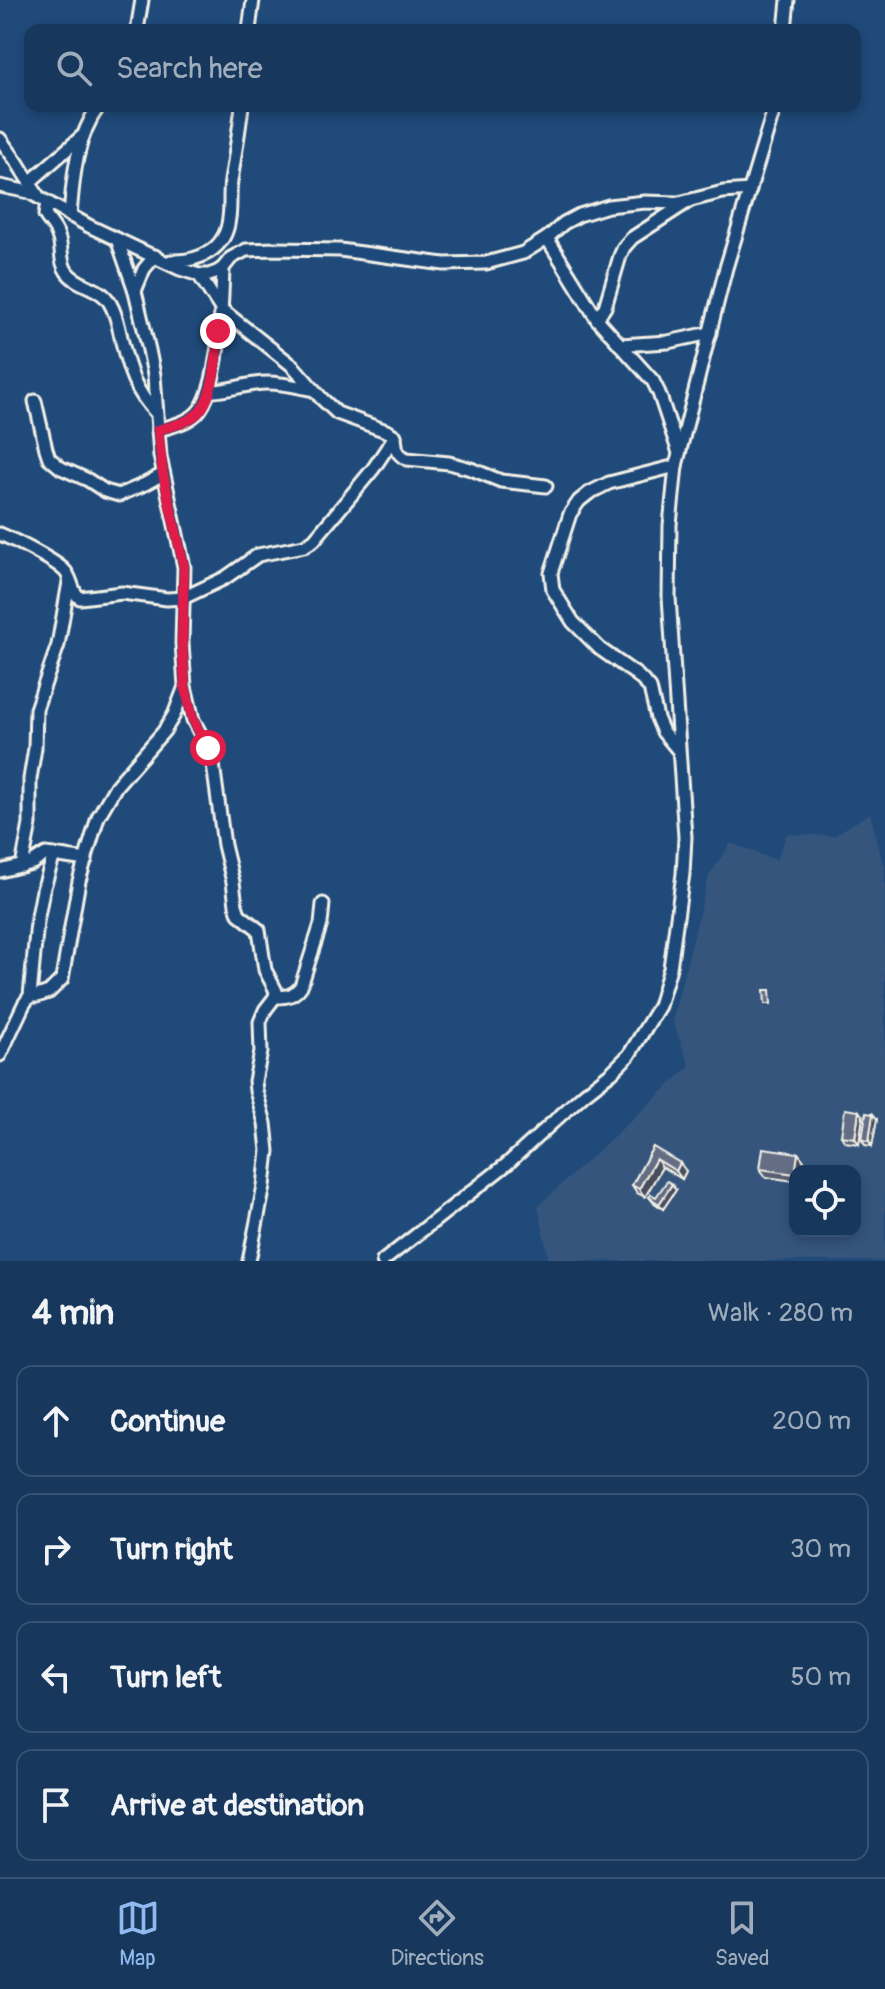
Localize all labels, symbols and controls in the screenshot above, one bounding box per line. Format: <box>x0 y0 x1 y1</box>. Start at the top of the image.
search box <box>24 24 861 112</box>
icon: search <box>52 46 96 90</box>
text: Search here <box>116 50 263 87</box>
route end <box>200 313 236 349</box>
route start <box>190 730 226 766</box>
map controls <box>789 1165 861 1237</box>
button: locate <box>789 1165 861 1237</box>
text: 4 min <box>32 1292 114 1335</box>
text: Walk · 280 m <box>708 1297 853 1329</box>
icon: ahead <box>34 1399 78 1443</box>
text: Continue <box>110 1403 225 1440</box>
text: 200 m <box>772 1405 851 1437</box>
icon: right <box>34 1527 78 1571</box>
text: Turn right <box>110 1531 233 1568</box>
text: 30 m <box>790 1533 851 1565</box>
icon: left <box>34 1655 78 1699</box>
text: Turn left <box>110 1659 221 1696</box>
text: 50 m <box>790 1661 851 1693</box>
icon: arrive <box>34 1783 78 1827</box>
text: Arrive at destination <box>110 1787 364 1824</box>
tab: Map <box>116 1896 160 1972</box>
tab: Directions <box>391 1896 484 1972</box>
tab: Saved <box>715 1896 769 1972</box>

